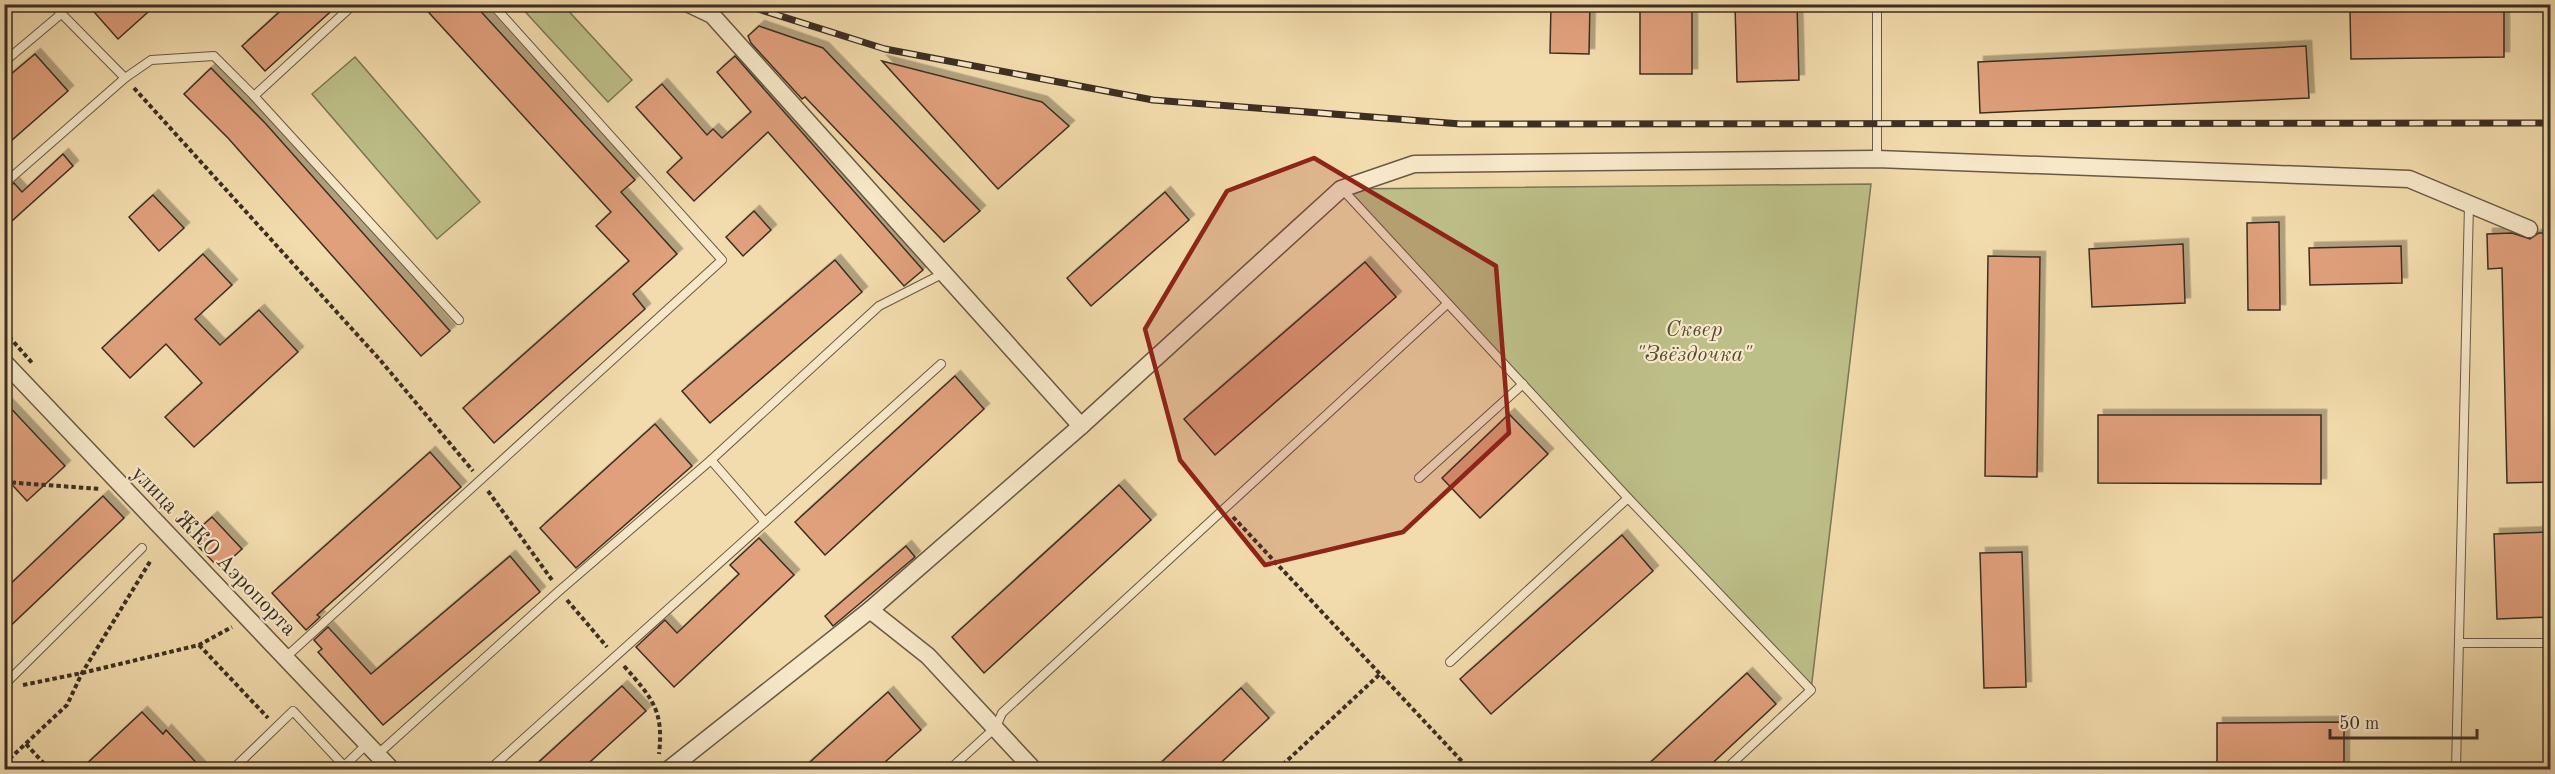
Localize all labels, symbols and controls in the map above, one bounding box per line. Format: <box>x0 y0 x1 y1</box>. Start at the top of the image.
park label: Сквер "Звёздочка" <box>1636 319 1753 366</box>
street label: улица ЖКО Аэропорта <box>127 462 300 641</box>
scale bar <box>2330 702 2477 740</box>
text: 50 m <box>2339 715 2379 733</box>

